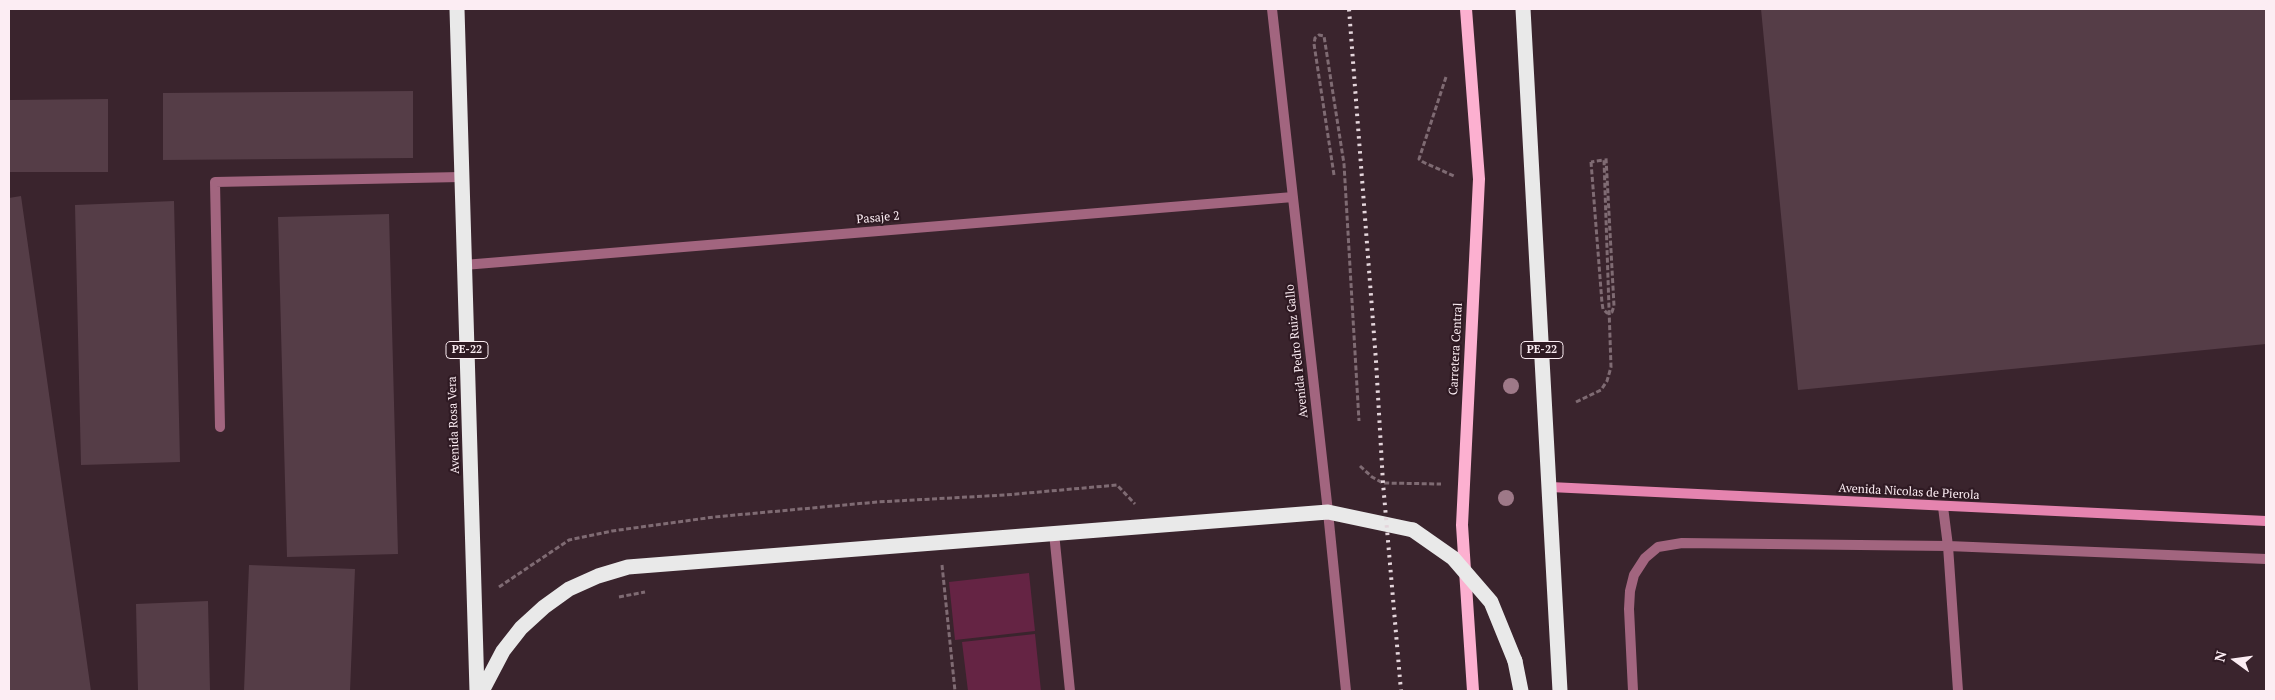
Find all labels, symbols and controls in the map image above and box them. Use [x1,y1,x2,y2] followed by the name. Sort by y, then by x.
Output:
[856,209,900,227] street label: Pasaje 2
[1283,283,1311,419] street label: Avenida Pedro Ruiz Gallo
[1446,302,1466,396] street label: Carretera Central
[446,342,488,358] road number: PE-22
[1521,342,1563,358] road number: PE-22
[445,376,463,474] street label: Avenida Rosa Vera
[1838,481,1980,503] street label: Avenida Nicolas de Pierola
[2210,635,2260,685] north arrow
[2209,649,2230,664] text: N

